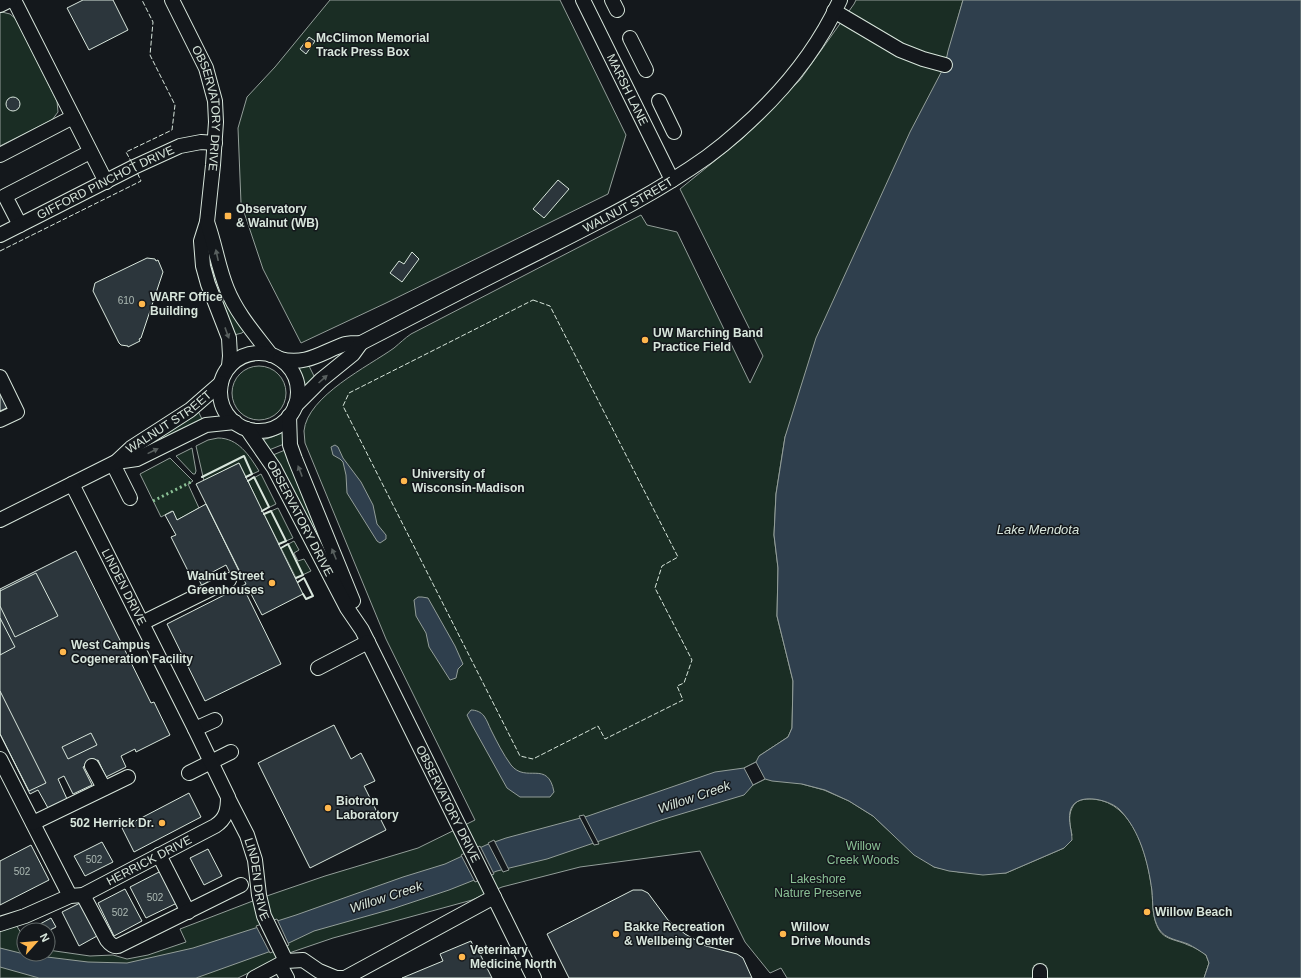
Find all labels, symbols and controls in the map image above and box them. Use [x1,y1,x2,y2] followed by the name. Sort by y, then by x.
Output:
[316,31,429,59] place label: McClimon Memorial Track Press Box
[303,40,313,50] marker: McClimon Memorial Track Press Box
[189,43,223,172] street label: OBSERVATORY DRIVE
[604,52,651,128] street label: MARSH LANE
[35,143,176,222] street label: GIFFORD PINCHOT DRIVE
[581,174,676,235] street label: WALNUT STREET
[236,202,319,230] place label: Observatory & Walnut (WB)
[223,211,233,221] marker: Observatory & Walnut (WB)
[213,249,219,261] one-way arrow
[150,290,223,318] place label: WARF Office Building
[118,295,135,306] house number: 610
[137,299,147,309] marker: WARF Office Building
[653,326,763,354] place label: UW Marching Band Practice Field
[224,328,230,340] one-way arrow
[640,335,650,345] marker: UW Marching Band Practice Field
[318,374,328,384] one-way arrow
[123,387,215,456] street label: WALNUT STREET
[148,447,159,454] one-way arrow
[264,458,336,579] street label: OBSERVATORY DRIVE
[296,465,302,477] one-way arrow
[412,467,525,495] place label: University of Wisconsin-Madison
[399,476,409,486] marker: University of Wisconsin-Madison
[997,522,1079,537] water label: Lake Mendota
[99,546,149,628] street label: LINDEN DRIVE
[330,548,336,560] one-way arrow
[187,569,264,597] place label: Walnut Street Greenhouses
[267,578,277,588] marker: Walnut Street Greenhouses
[71,638,193,666] place label: West Campus Cogeneration Facility
[58,647,68,657] marker: West Campus Cogeneration Facility
[413,743,483,865] street label: OBSERVATORY DRIVE
[656,777,734,816] water label: Willow Creek
[336,794,399,822] place label: Biotron Laboratory
[323,803,333,813] marker: Biotron Laboratory
[70,816,154,830] place label: 502 Herrick Dr.
[157,818,167,828] marker: 502 Herrick Dr.
[104,832,194,889] street label: HERRICK DRIVE
[241,836,272,923] street label: LINDEN DRIVE
[827,839,899,867] park label: Willow Creek Woods
[86,854,103,865] house number: 502
[14,866,31,877] house number: 502
[774,872,862,900] park label: Lakeshore Nature Preserve
[348,878,426,916] water label: Willow Creek
[147,892,164,903] house number: 502
[1155,905,1232,919] place label: Willow Beach
[112,907,129,918] house number: 502
[1142,907,1152,917] marker: Willow Beach
[624,920,734,948] place label: Bakke Recreation & Wellbeing Center
[791,920,871,948] place label: Willow Drive Mounds
[16,922,56,962] north arrow
[611,929,621,939] marker: Bakke Recreation & Wellbeing Center
[778,929,788,939] marker: Willow Drive Mounds
[38,931,52,944] text: N
[470,943,557,971] place label: Veterinary Medicine North
[457,952,467,962] marker: Veterinary Medicine North

